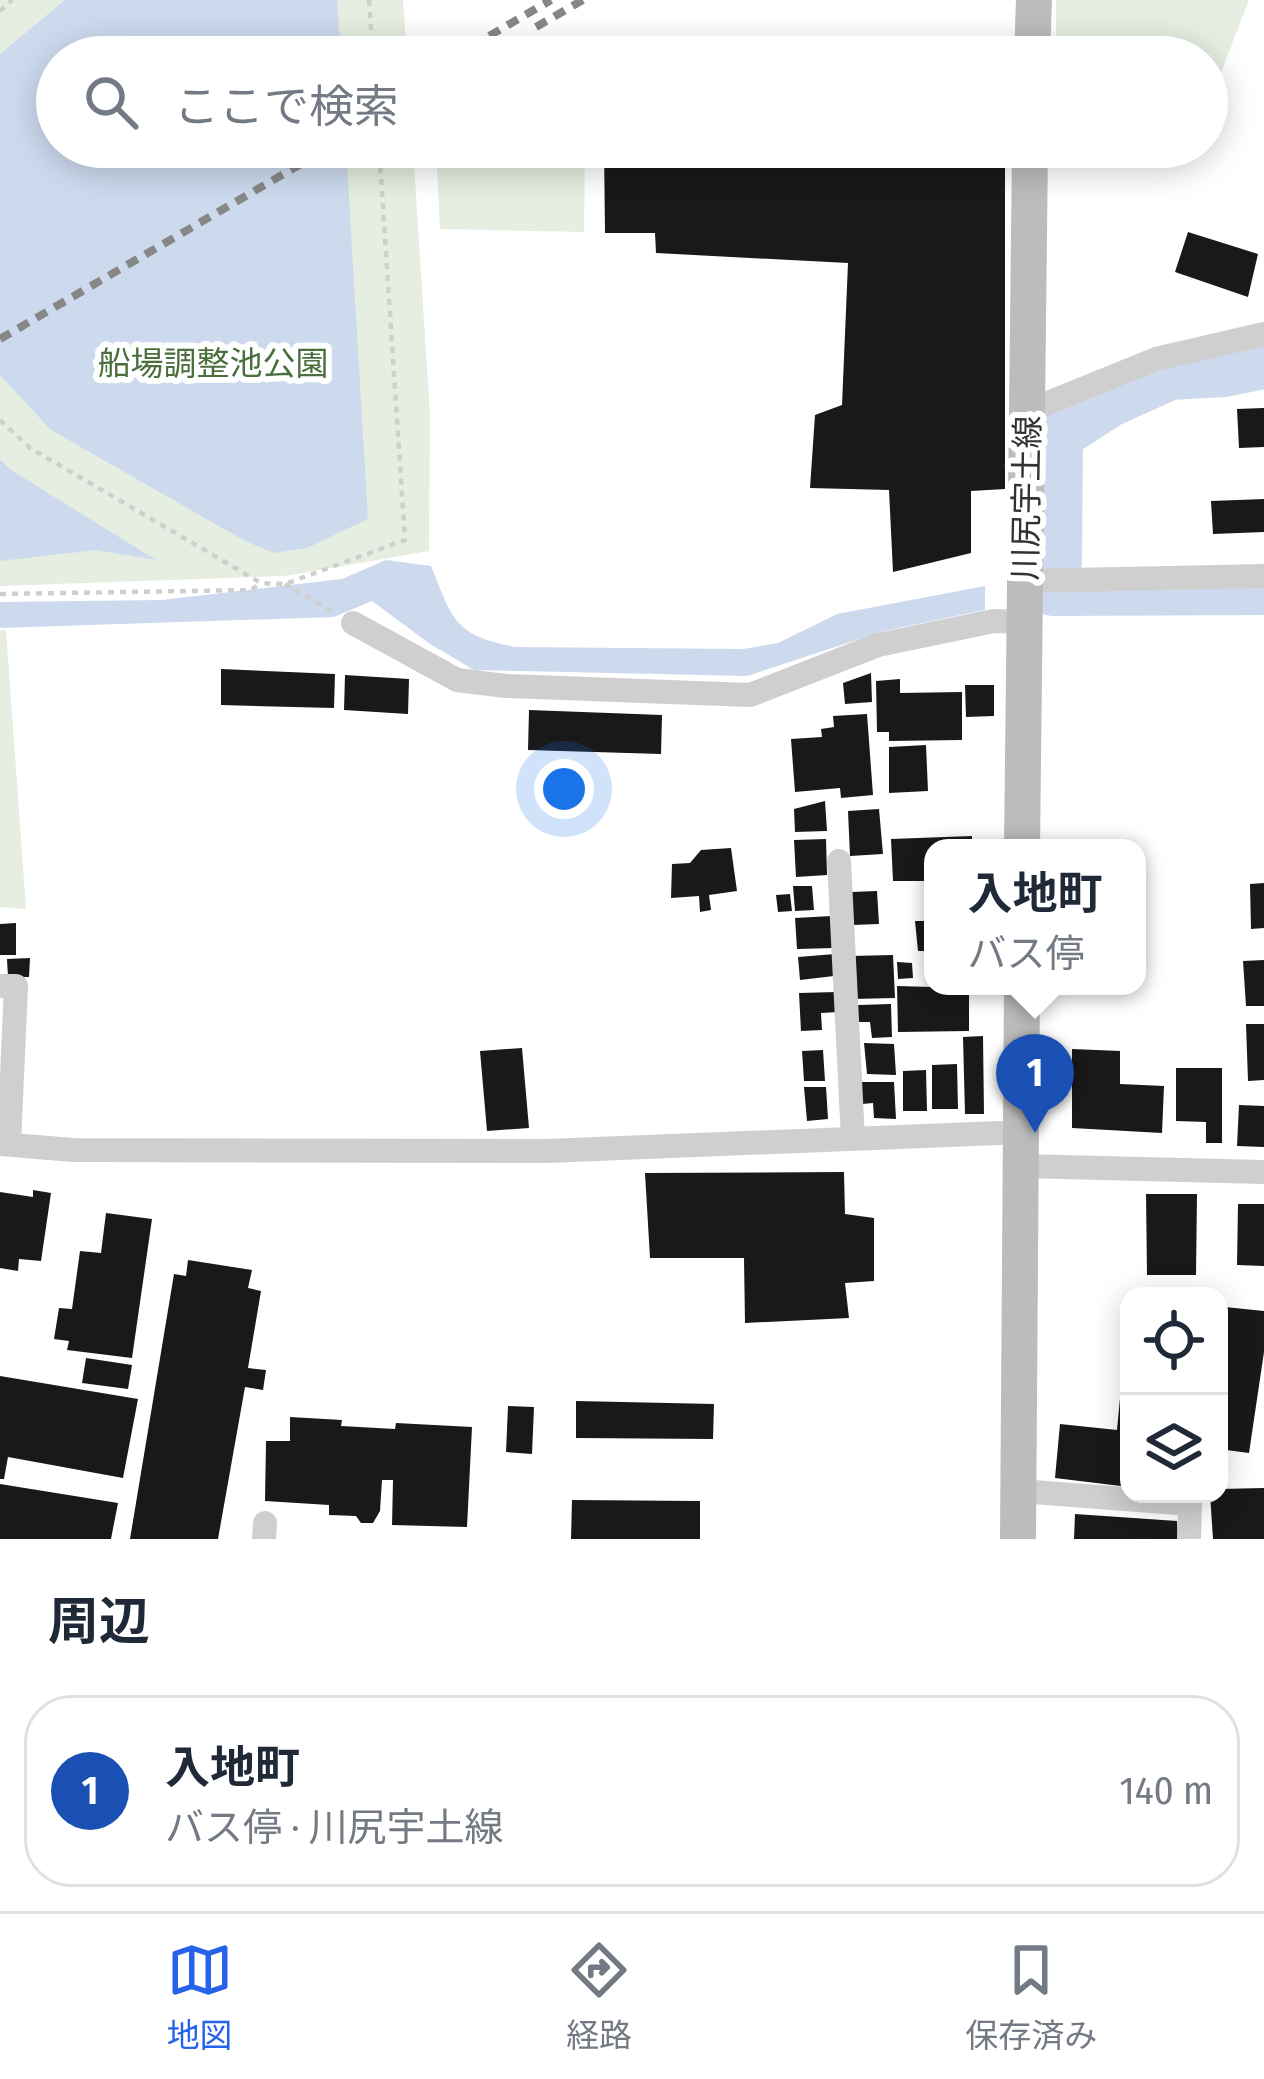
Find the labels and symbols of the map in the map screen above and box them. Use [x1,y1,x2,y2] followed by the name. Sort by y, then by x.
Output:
[98,344,329,384] park label: 船場調整池公園
[1006,415,1048,581] street label: 川尻宇土線
[534,759,594,819] your location
[996,1034,1074,1133] pin: 1

